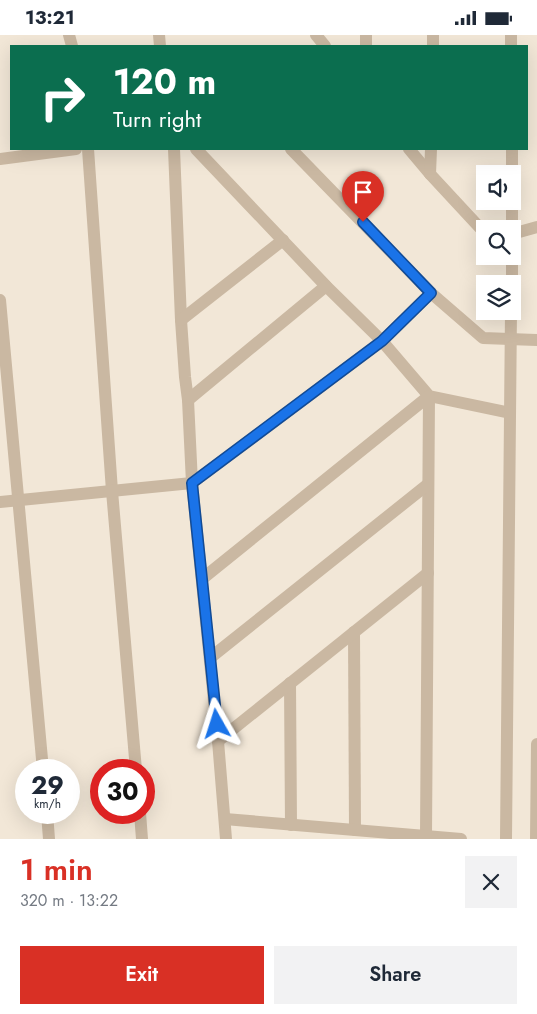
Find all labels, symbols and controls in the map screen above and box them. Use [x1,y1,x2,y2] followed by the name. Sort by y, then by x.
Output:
[25,4,75,31] text: 13:21
[113,57,216,107] text: 120 m
[30,65,95,130] icon: right
[113,103,201,135] text: Turn right
[476,165,521,320] map controls
[476,165,521,210] button: sound
[342,171,384,222] pin
[349,178,377,206] icon: arrive
[476,220,521,265] button: search
[476,275,521,320] button: layers
[190,697,242,749] position arrow
[90,759,155,824] speed limit sign: 30
[31,767,64,803] text: 29
[34,795,61,813] text: km/h
[20,848,93,891] text: 1 min
[465,856,517,908] button: close
[20,889,118,912] text: 320 m · 13:22
[20,946,264,1004] button: Exit
[274,946,517,1004] button: Share

